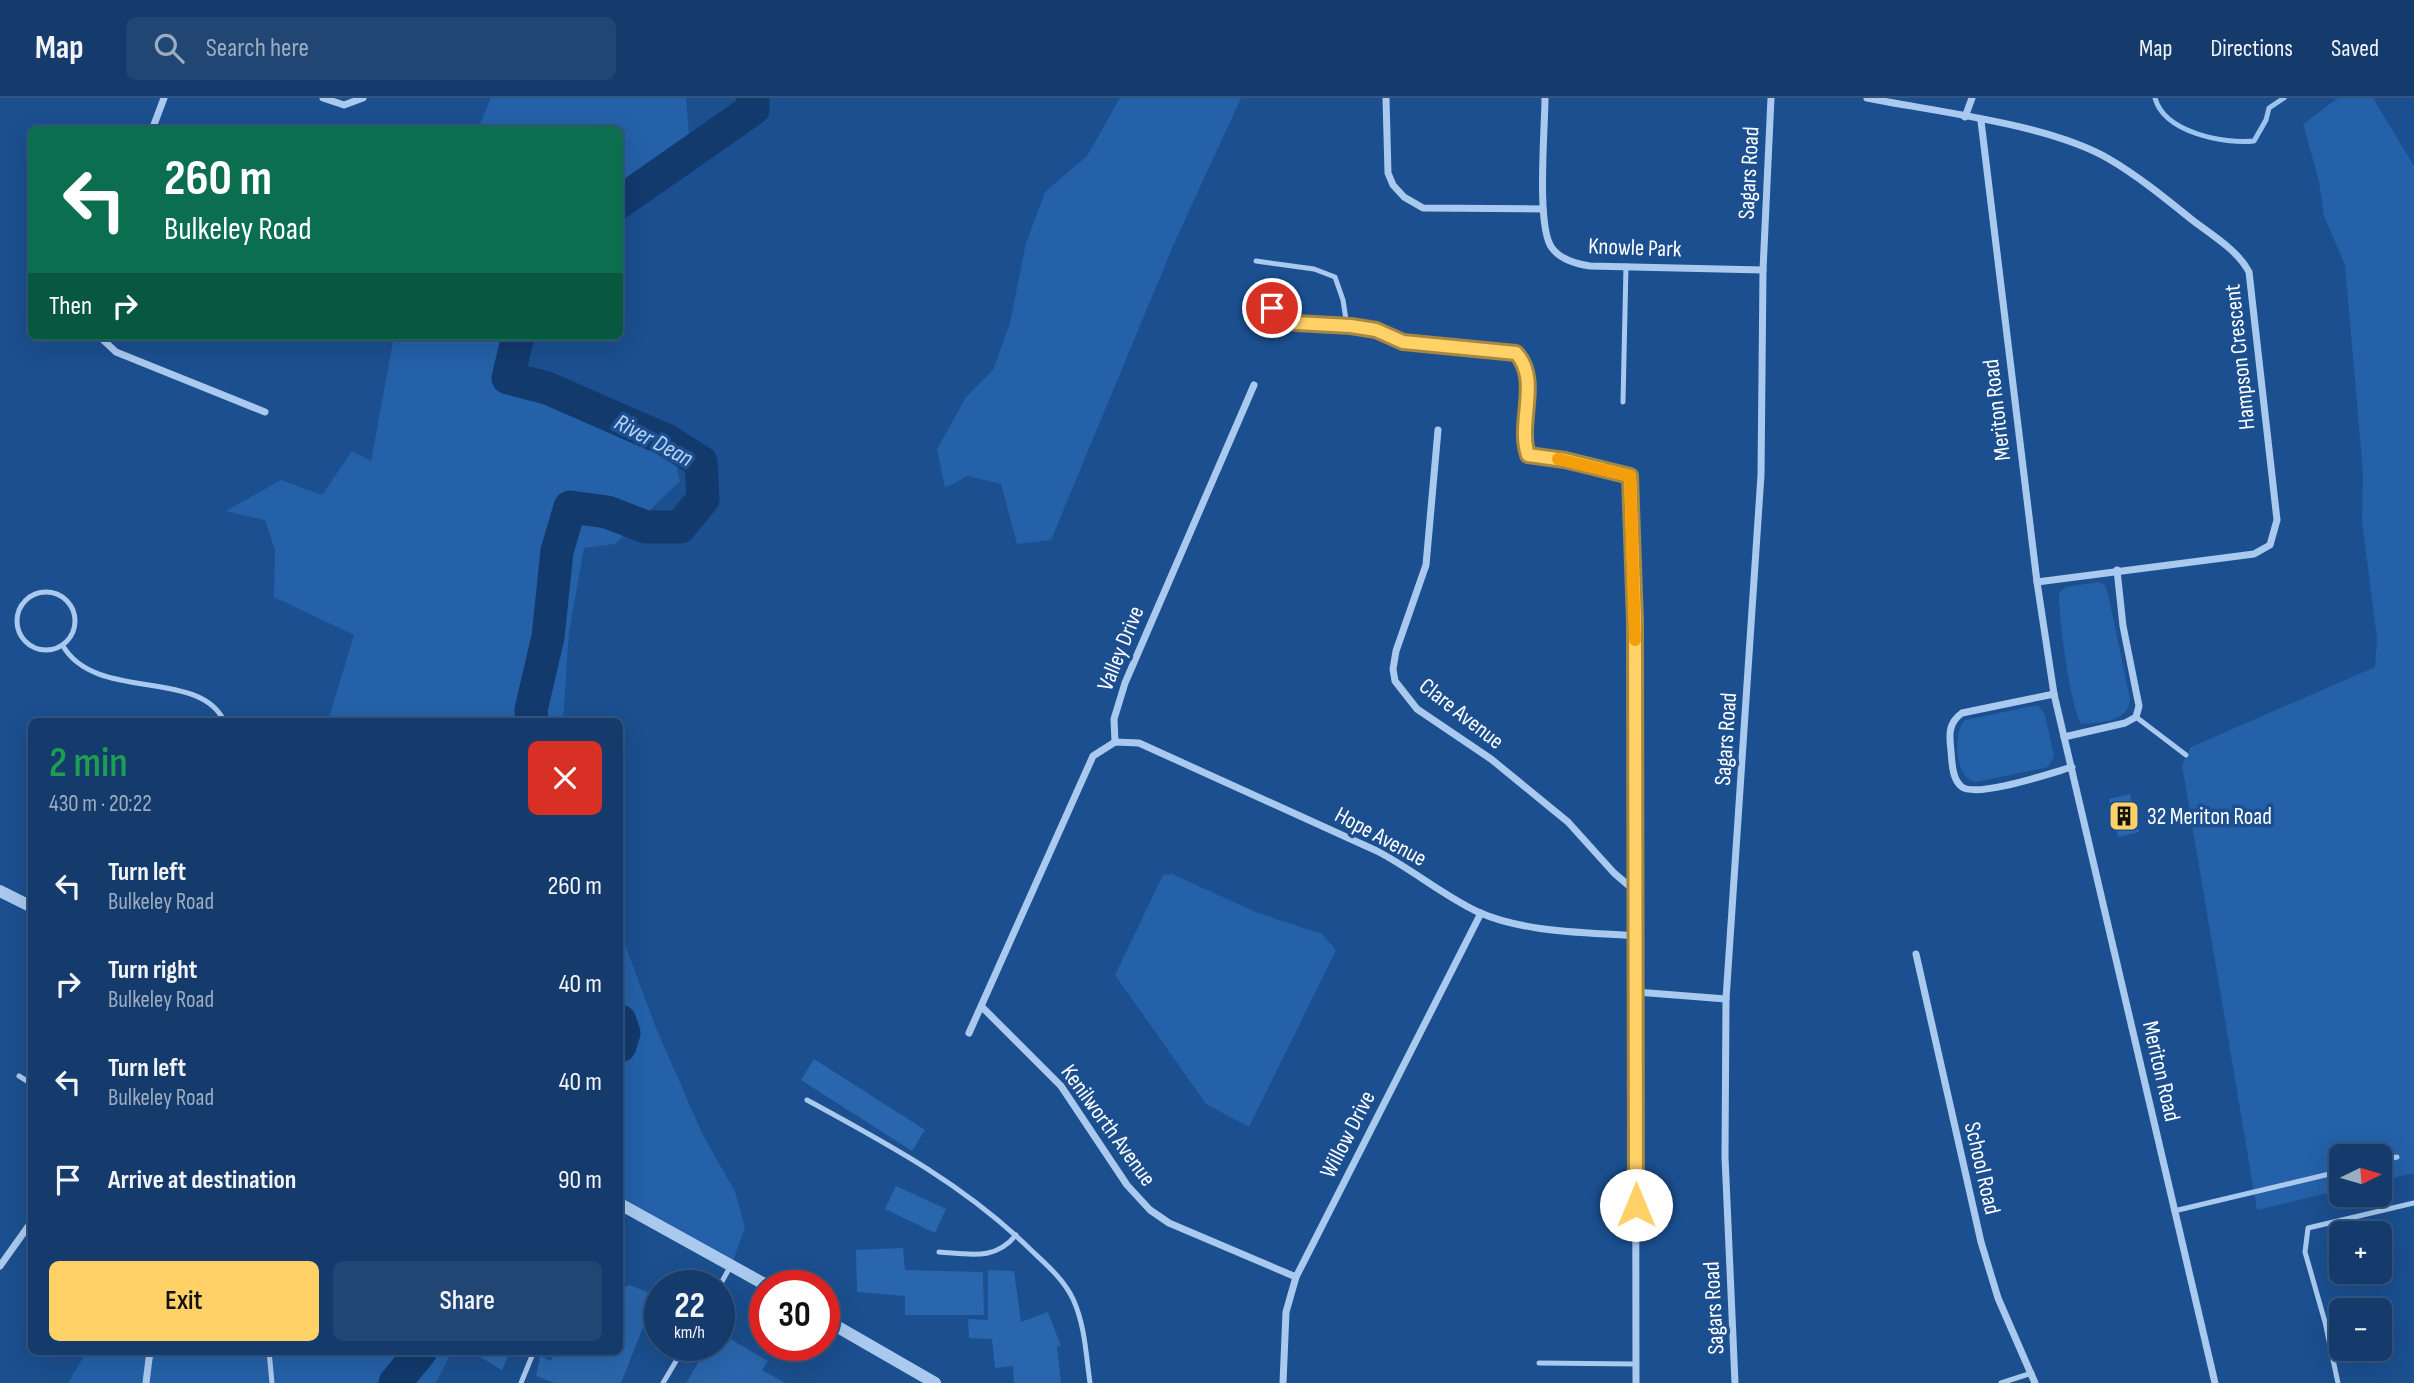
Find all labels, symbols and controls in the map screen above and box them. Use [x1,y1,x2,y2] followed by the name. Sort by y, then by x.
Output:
[126,17,616,80] search box
[35,28,84,68] text: Map
[150,29,188,67] icon: search
[206,33,309,64] text: Search here
[2139,34,2172,63] text: Map
[2210,34,2293,63] text: Directions
[2331,34,2379,63] text: Saved
[1733,126,1765,220] street label: Sagars Road
[164,150,272,209] text: 260 m
[49,154,140,245] icon: left
[164,210,312,249] text: Bulkeley Road
[1588,232,1682,264] street label: Knowle Park
[1242,278,1302,338] pin
[2218,283,2262,431] street label: Hampson Crescent
[106,287,144,325] icon: right
[1253,289,1291,327] icon: arrive
[49,291,92,322] text: Then
[1977,358,2017,462] street label: Meriton Road
[610,408,698,473] water label: River Dean
[1091,602,1151,695] street label: Valley Drive
[1413,672,1509,756] street label: Clare Avenue
[1709,692,1743,786] street label: Sagars Road
[49,738,128,789] text: 2 min
[528,741,602,815] button: close
[49,790,152,818] text: 430 m · 20:22
[2107,799,2141,833] building icon: 32 Meriton Road
[1330,801,1431,873] street label: Hope Avenue
[2147,803,2272,831] place label: 32 Meriton Road
[108,857,186,888] text: Turn left
[49,867,87,905] icon: left
[547,871,602,902] text: 260 m
[108,888,214,916] text: Bulkeley Road
[108,955,197,986] text: Turn right
[49,965,87,1003] icon: right
[559,969,602,1000] text: 40 m
[108,986,214,1014] text: Bulkeley Road
[2136,1018,2186,1124] street label: Meriton Road
[108,1053,186,1084] text: Turn left
[1055,1059,1162,1192] street label: Kenilworth Avenue
[49,1063,87,1101] icon: left
[559,1067,602,1098] text: 40 m
[108,1084,214,1112] text: Bulkeley Road
[1314,1086,1382,1183] street label: Willow Drive
[1958,1119,2006,1217] street label: School Road
[2329,1144,2392,1208] north arrow
[2329,1144,2392,1361] map controls
[49,1161,87,1199] icon: arrive
[108,1165,296,1196] text: Arrive at destination
[558,1165,602,1196] text: 90 m
[1599,1168,1673,1242] position arrow
[2329,1221,2392,1284] button: +
[49,1261,319,1341] button: Exit
[333,1261,602,1341] button: Share
[1698,1261,1730,1355] street label: Sagars Road
[749,1270,840,1361] speed limit sign: 30
[674,1285,705,1328] text: 22
[2329,1298,2392,1361] button: −
[674,1322,705,1343] text: km/h

